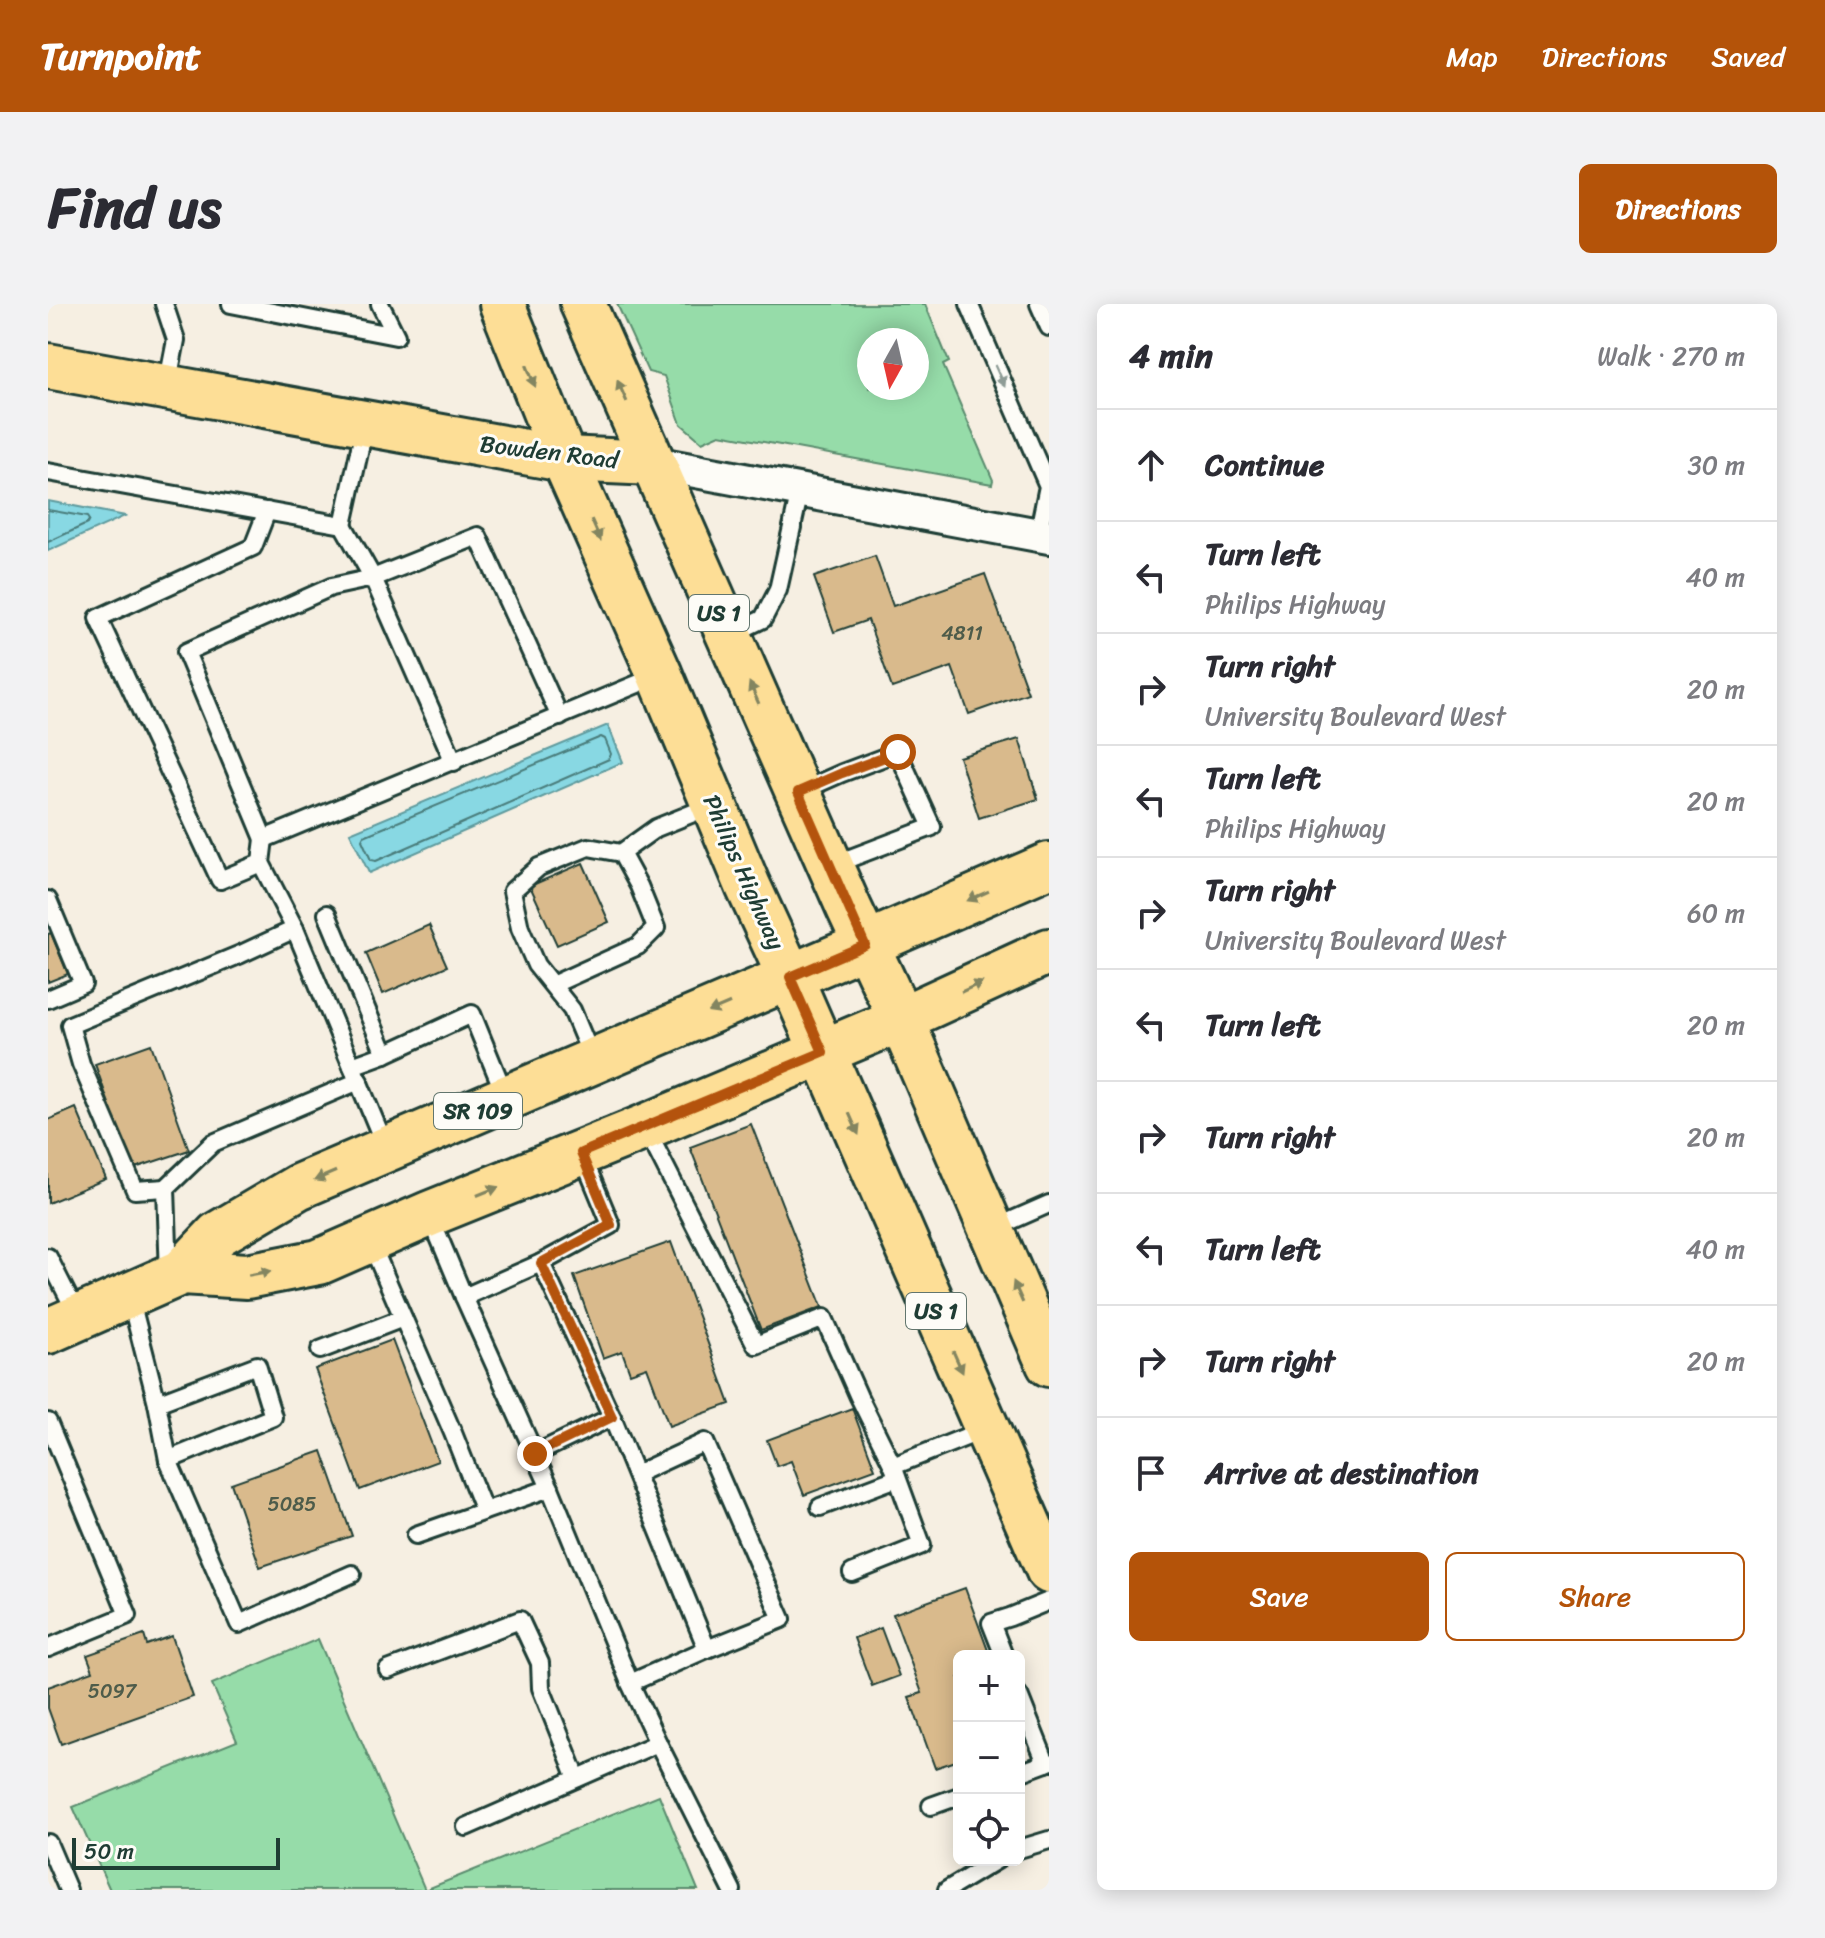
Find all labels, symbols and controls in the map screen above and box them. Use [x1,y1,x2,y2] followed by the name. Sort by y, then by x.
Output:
[40,23,201,90] text: Turnpoint
[1446,32,1498,81] text: Map
[1542,32,1667,81] text: Directions
[1711,32,1785,81] text: Saved
[48,159,221,258] text: Find us
[1579,164,1777,253] button: Directions
[1129,326,1213,386] text: 4 min
[857,328,929,400] north arrow
[1597,333,1745,379] text: Walk · 270 m
[525,364,538,388] one-way arrow
[994,364,1007,387] one-way arrow
[615,379,628,403] one-way arrow
[477,423,623,482] street label: Bowden Road
[1205,438,1324,492] text: Continue
[1688,442,1745,488] text: 30 m
[1129,443,1173,487] icon: ahead
[589,518,603,542] one-way arrow
[1205,527,1321,581] text: Turn left
[1686,554,1745,600] text: 40 m
[1129,555,1173,599] icon: left
[1205,581,1385,627] text: Philips Highway
[689,595,749,631] road number: US 1
[941,616,983,651] house number: 4811
[1205,639,1335,693] text: Turn right
[1687,666,1745,712] text: 20 m
[1129,667,1173,711] icon: right
[748,681,761,705] one-way arrow
[1205,693,1506,739] text: University Boulevard West
[880,734,916,770] route start
[1205,751,1321,805] text: Turn left
[1687,778,1745,824] text: 20 m
[1129,779,1173,823] icon: left
[691,787,797,957] street label: Philips Highway
[1205,805,1385,851] text: Philips Highway
[1205,863,1335,917] text: Turn right
[966,889,989,902] one-way arrow
[1687,890,1745,936] text: 60 m
[1129,891,1173,935] icon: right
[1205,917,1506,963] text: University Boulevard West
[960,980,984,994] one-way arrow
[1205,998,1321,1052] text: Turn left
[707,1001,730,1014] one-way arrow
[1687,1002,1745,1048] text: 20 m
[1129,1003,1173,1047] icon: left
[434,1093,522,1129] road number: SR 109
[1205,1110,1335,1164] text: Turn right
[848,1112,861,1136] one-way arrow
[1687,1114,1745,1160] text: 20 m
[1129,1115,1173,1159] icon: right
[313,1169,337,1182] one-way arrow
[476,1184,500,1197] one-way arrow
[1205,1222,1321,1276] text: Turn left
[1686,1226,1745,1272] text: 40 m
[1129,1227,1173,1271] icon: left
[248,1267,273,1279] one-way arrow
[1011,1280,1024,1304] one-way arrow
[906,1293,966,1329] road number: US 1
[1205,1334,1335,1388] text: Turn right
[1687,1338,1745,1384] text: 20 m
[1129,1339,1173,1383] icon: right
[952,1350,965,1374] one-way arrow
[517,1436,553,1472] route end
[1205,1446,1479,1500] text: Arrive at destination
[1129,1451,1173,1495] icon: arrive
[267,1487,317,1522] house number: 5085
[1129,1552,1429,1641] button: Save
[1445,1552,1745,1641] button: Share
[953,1650,1025,1866] map controls
[953,1650,1025,1722] button: +
[88,1674,138,1709] house number: 5097
[953,1722,1025,1794] button: −
[953,1794,1025,1866] button: locate
[84,1832,134,1871] text: 50 m
[72,1834,280,1870] scale bar

